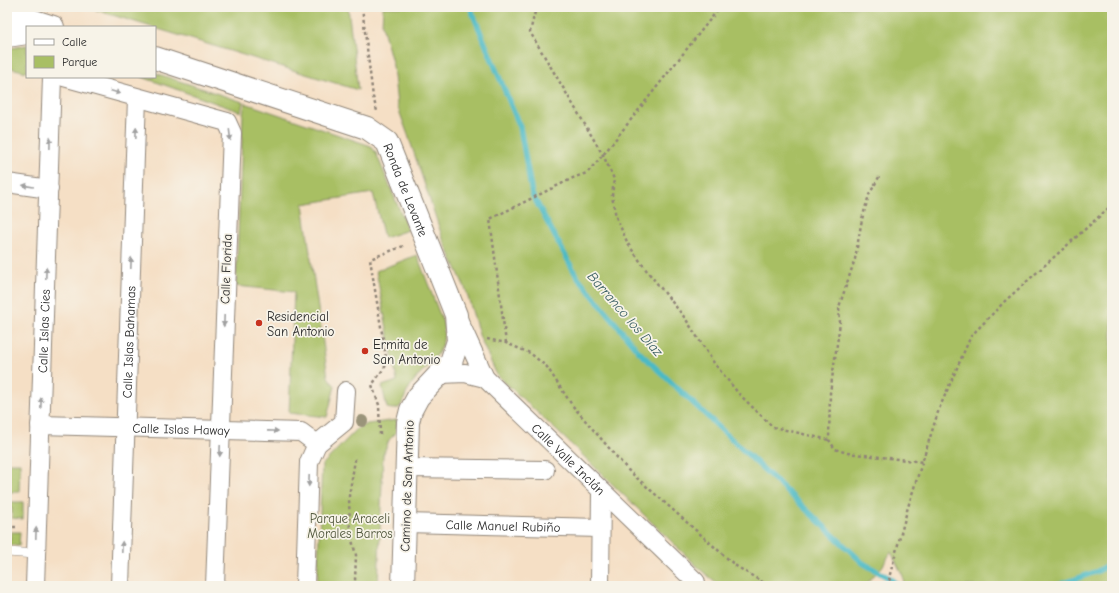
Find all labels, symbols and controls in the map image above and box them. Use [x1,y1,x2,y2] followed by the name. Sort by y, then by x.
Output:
[26,26,156,78] legend
[62,35,87,49] text: Calle
[62,55,97,69] text: Parque
[109,89,121,95] one-way arrow
[133,126,139,139] one-way arrow
[227,129,234,142] one-way arrow
[47,136,53,149] one-way arrow
[381,141,432,239] street label: Ronda de Levante
[22,183,34,189] one-way arrow
[217,234,235,304] street label: Calle Florida
[128,257,135,269] one-way arrow
[42,267,49,279] one-way arrow
[584,268,667,361] water label: Barranco los Díaz
[119,286,138,399] street label: Calle Islas Bahamas
[35,289,52,373] street label: Calle Islas Cies
[267,309,335,339] place label: Residencial San Antonio
[221,315,228,327] one-way arrow
[254,318,264,328] marker: Residencial San Antonio
[373,337,441,367] place label: Ermita de San Antonio
[360,346,370,356] marker: Ermita de San Antonio
[37,397,44,409] one-way arrow
[132,420,230,438] street label: Calle Islas Haway
[397,420,417,552] street label: Camino de San Antonio
[529,420,608,498] street label: Calle Valle Inclán
[267,428,280,434] one-way arrow
[216,445,223,457] one-way arrow
[305,475,312,487] one-way arrow
[307,511,393,541] park label: Parque Araceli Morales Barros
[445,517,561,534] street label: Calle Manuel Rubiño
[33,527,40,539] one-way arrow
[119,540,125,553] one-way arrow

